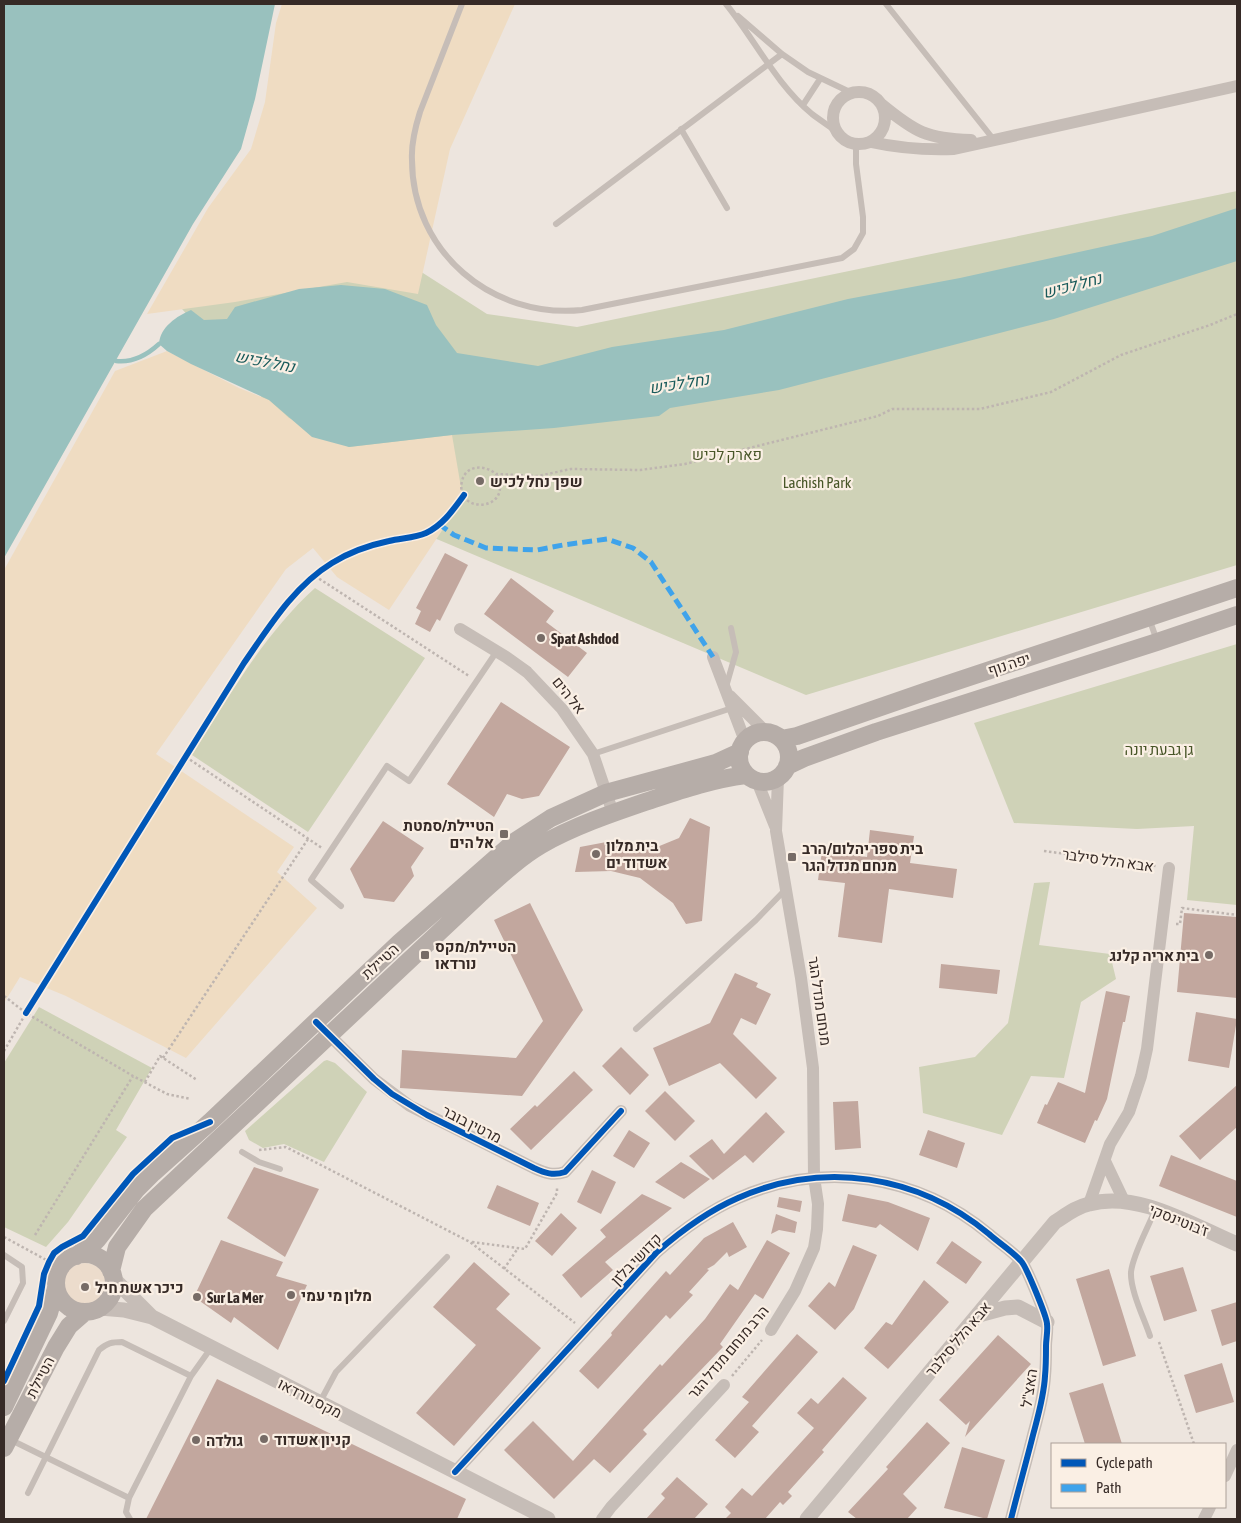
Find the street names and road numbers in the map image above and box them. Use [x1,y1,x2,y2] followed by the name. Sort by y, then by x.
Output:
[986,649,1032,679] street label: יפה נוף
[549,673,589,717] street label: אל הים
[1061,845,1155,875] street label: אבא הלל סילבר
[358,940,402,982] street label: הטיילת
[805,955,835,1047] street label: מנחם מנדל הגר
[439,1102,505,1146] street label: מרטין בובר
[1147,1200,1211,1240] street label: ז'בוטינסקי
[607,1230,665,1288] street label: קדושי בלזן
[922,1298,994,1380] street label: אבא הלל סילבר
[684,1302,772,1402] street label: הרב מנחם מנדל הגר
[22,1353,58,1401] street label: הטיילת
[1018,1367,1040,1409] street label: האצ"ל
[275,1375,345,1421] street label: מקס נורדאו

